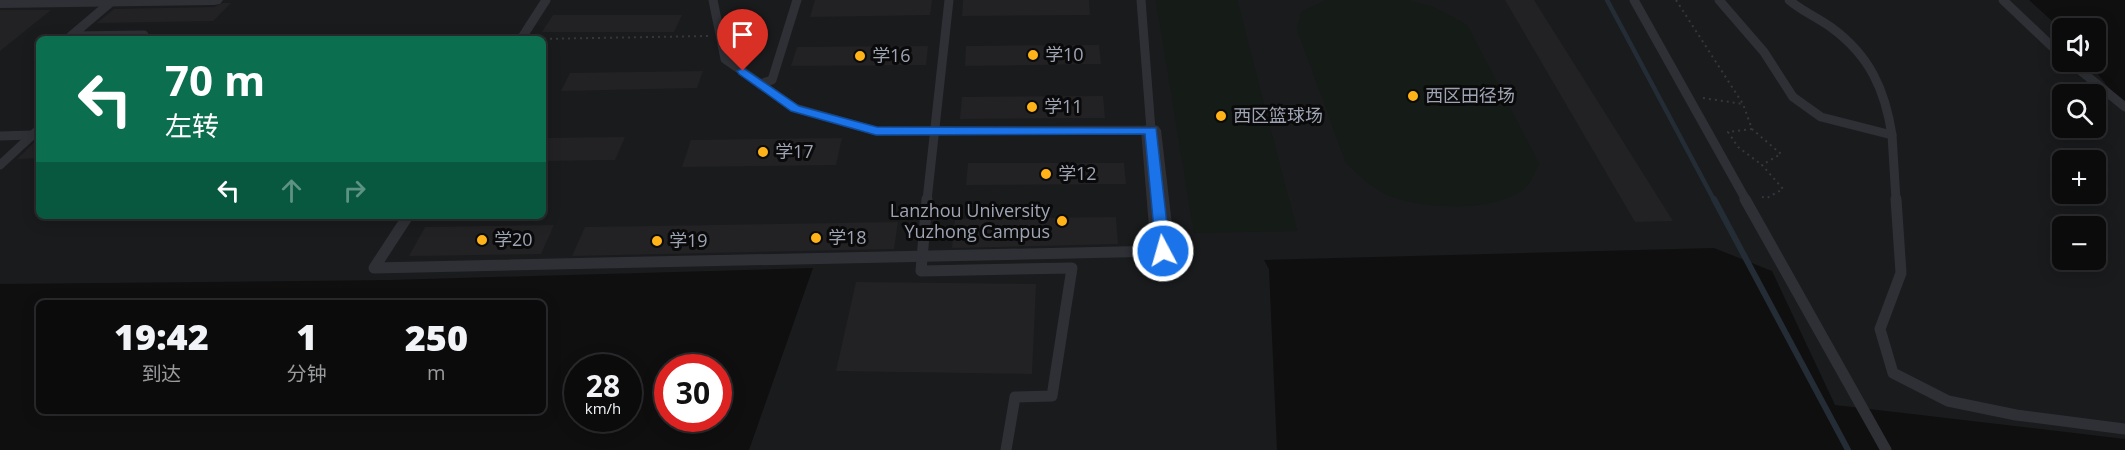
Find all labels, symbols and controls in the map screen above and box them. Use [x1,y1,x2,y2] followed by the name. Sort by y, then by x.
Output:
[717,9,768,71] pin
[726,18,759,51] icon: arrive
[2052,18,2106,270] map controls
[2052,18,2106,72] button: sound
[1045,42,1084,66] place label: 学10
[872,43,911,67] place label: 学16
[1026,48,1040,62] marker: 学10
[853,49,867,63] marker: 学16
[165,51,265,108] text: 70 m
[66,60,144,138] icon: left
[1425,83,1515,107] place label: 西区田径场
[2052,84,2106,138] button: search
[1406,89,1420,103] marker: 西区田径场
[1044,94,1083,118] place label: 学11
[1025,100,1039,114] marker: 学11
[1233,103,1323,127] place label: 西区篮球场
[165,107,219,144] text: 左转
[1214,109,1228,123] marker: 西区篮球场
[775,139,814,163] place label: 学17
[756,145,770,159] marker: 学17
[2052,150,2106,204] button: +
[1058,161,1097,185] place label: 学12
[1039,167,1053,181] marker: 学12
[212,174,245,207] icon: left
[275,174,308,207] icon: ahead
[338,174,371,207] icon: right
[890,198,1051,243] place label: Lanzhou University Yuzhong Campus
[1055,214,1069,228] marker: Lanzhou University Yuzhong Campus
[2052,216,2106,270] button: −
[1131,219,1195,283] position arrow
[828,225,867,249] place label: 学18
[494,227,533,251] place label: 学20
[669,228,708,252] place label: 学19
[809,231,823,245] marker: 学18
[475,233,489,247] marker: 学20
[650,234,664,248] marker: 学19
[114,312,209,361] text: 19:42
[296,312,317,361] text: 1
[405,313,468,362] text: 250
[654,354,732,432] speed limit sign: 30
[427,359,446,386] text: m
[141,360,181,387] text: 到达
[287,360,327,387] text: 分钟
[586,365,620,406] text: 28
[585,398,621,418] text: km/h

